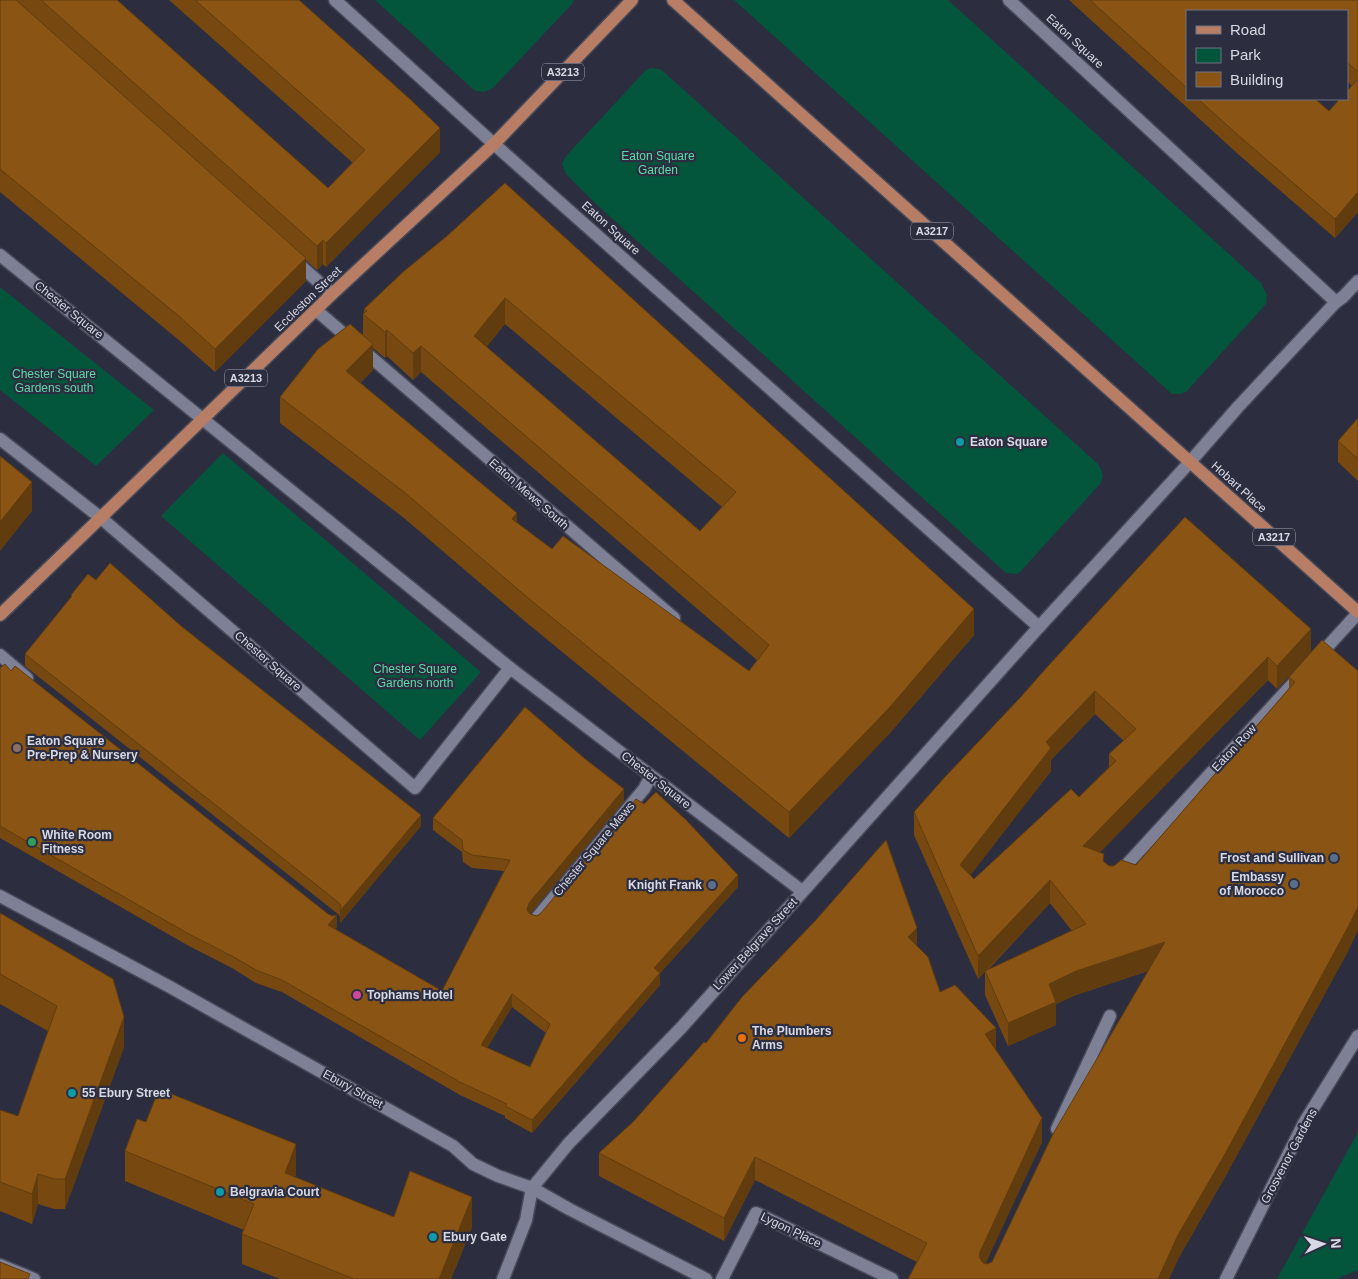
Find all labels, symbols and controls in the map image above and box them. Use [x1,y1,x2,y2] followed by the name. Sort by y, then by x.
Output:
[1186,10,1348,100] legend
[1043,11,1107,71] street label: Eaton Square
[1230,21,1266,38] text: Road
[1230,46,1261,63] text: Park
[542,64,584,80] road number: A3213
[1230,71,1283,88] text: Building
[621,149,695,177] park label: Eaton Square Garden
[579,198,643,258] street label: Eaton Square
[911,222,953,240] road number: A3217
[272,263,345,334] street label: Eccleston Street
[32,278,106,342] street label: Chester Square
[12,367,96,395] park label: Chester Square Gardens south
[225,369,267,386] road number: A3213
[970,435,1048,449] place label: Eaton Square
[954,436,966,448] marker: Eaton Square
[486,456,572,532] street label: Eaton Mews South
[1209,459,1270,516] street label: Hobart Place
[1253,528,1295,546] road number: A3217
[232,628,305,694] street label: Chester Square
[373,662,457,690] park label: Chester Square Gardens north
[1209,722,1259,774] street label: Eaton Row
[27,734,138,762] place label: Eaton Square Pre-Prep & Nursery
[11,742,23,754] marker: Eaton Square Pre-Prep & Nursery
[619,749,694,812] street label: Chester Square
[550,799,638,899] street label: Chester Square Mews
[42,828,112,856] place label: White Room Fitness
[26,836,38,848] marker: White Room Fitness
[1220,851,1324,865] place label: Frost and Sullivan
[1328,852,1340,864] marker: Frost and Sullivan
[1219,870,1284,898] place label: Embassy of Morocco
[628,878,702,892] place label: Knight Frank
[1288,878,1300,890] marker: Embassy of Morocco
[706,879,718,891] marker: Knight Frank
[710,895,800,993] street label: Lower Belgrave Street
[367,988,453,1002] place label: Tophams Hotel
[351,989,363,1001] marker: Tophams Hotel
[752,1024,832,1052] place label: The Plumbers Arms
[736,1032,748,1044] marker: The Plumbers Arms
[320,1067,386,1112] street label: Ebury Street
[82,1086,170,1100] place label: 55 Ebury Street
[66,1087,78,1099] marker: 55 Ebury Street
[1258,1106,1320,1206] street label: Grosvenor Gardens
[230,1185,319,1199] place label: Belgravia Court
[214,1186,226,1198] marker: Belgravia Court
[758,1209,824,1251] street label: Lygon Place
[1298,1219,1348,1269] north arrow
[443,1230,507,1244] place label: Ebury Gate
[427,1231,439,1243] marker: Ebury Gate
[1328,1238,1344,1249] text: N

